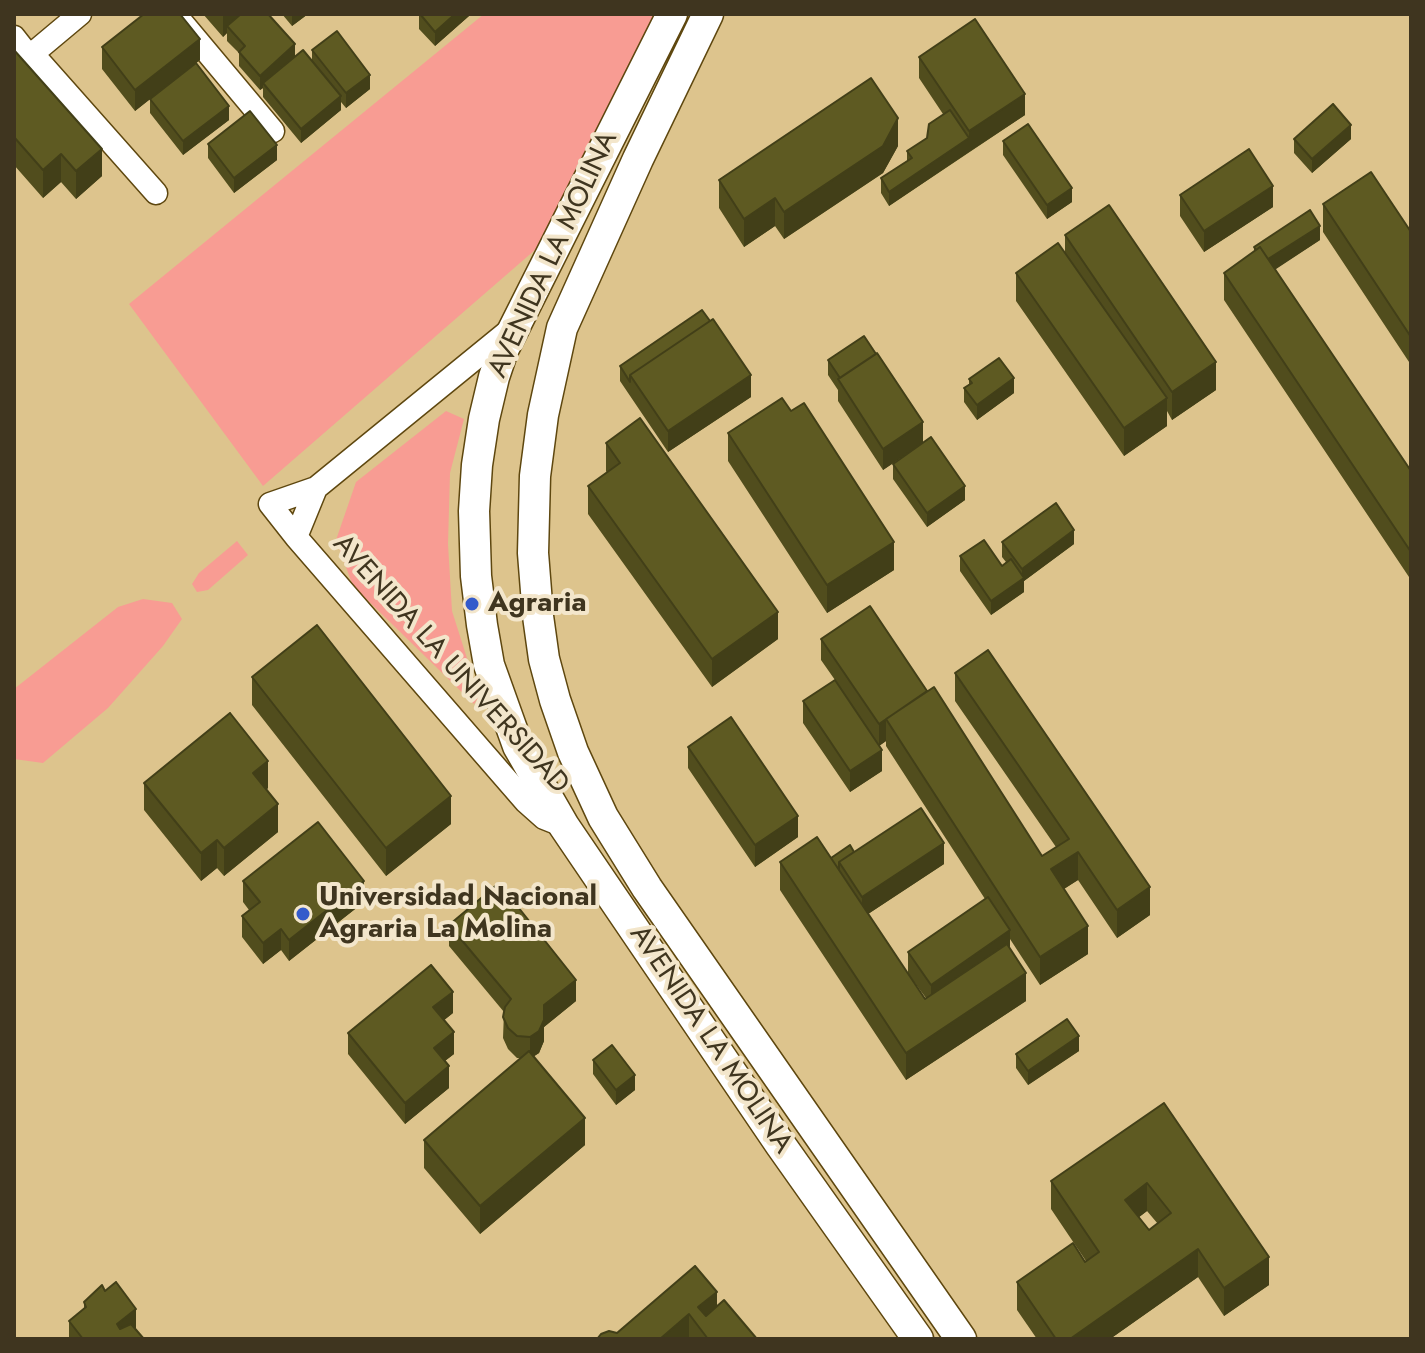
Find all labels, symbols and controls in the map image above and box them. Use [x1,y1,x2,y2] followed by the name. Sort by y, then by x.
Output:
[482,126,626,384] street label: AVENIDA LA MOLINA
[325,529,575,801] street label: AVENIDA LA UNIVERSIDAD
[488,587,587,621] place label: Agraria
[463,595,481,613] marker: Agraria
[319,881,597,947] place label: Universidad Nacional Agraria La Molina
[294,905,312,923] marker: Universidad Nacional Agraria La Molina
[621,920,799,1160] street label: AVENIDA LA MOLINA

